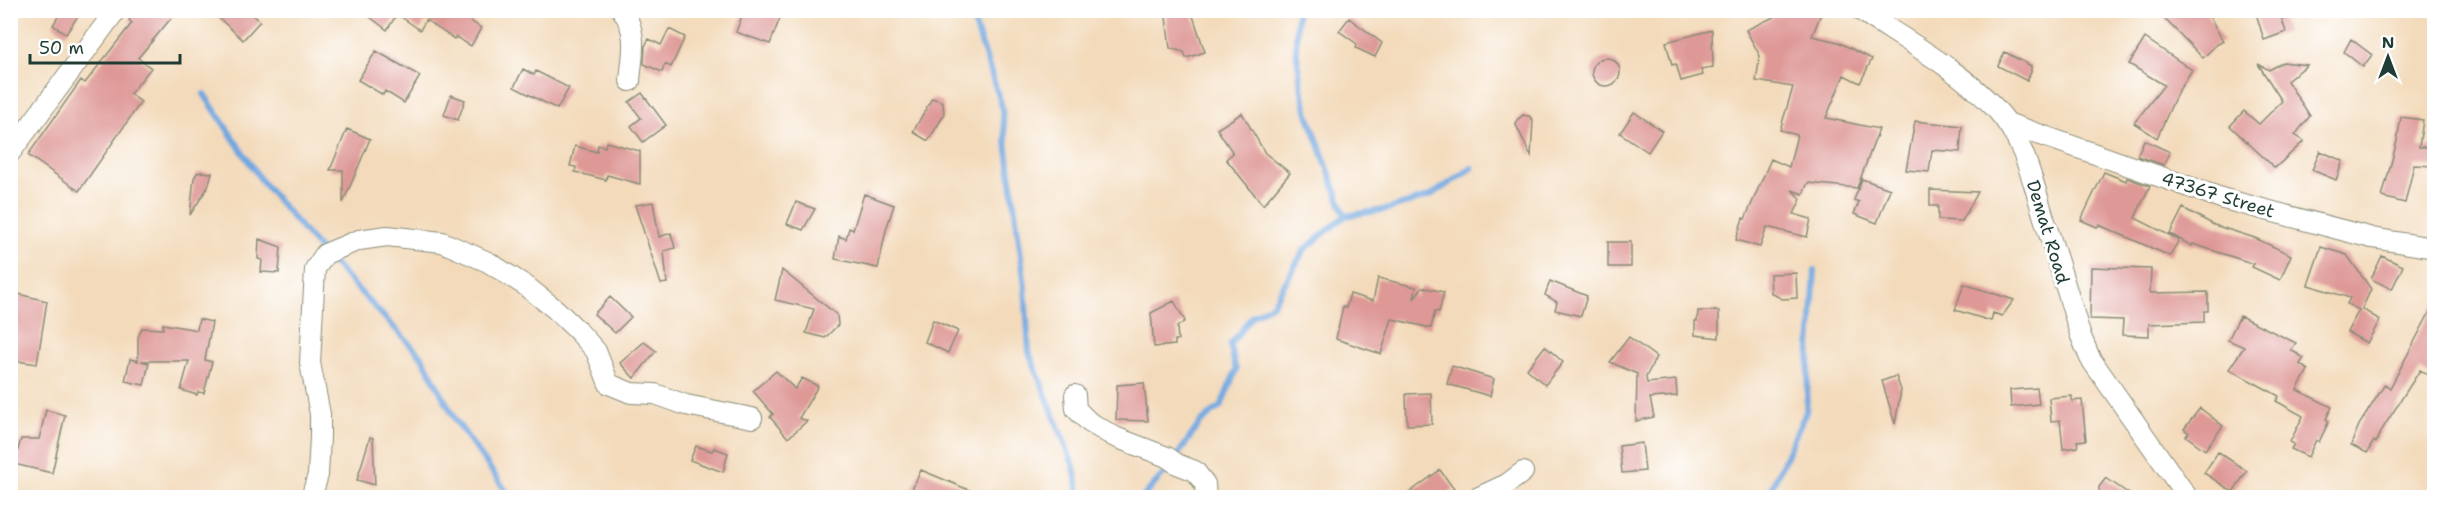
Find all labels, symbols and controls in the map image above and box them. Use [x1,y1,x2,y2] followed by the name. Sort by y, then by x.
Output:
[30,27,180,65] scale bar
[2358,27,2418,87] north arrow
[2382,32,2394,53] text: N
[39,36,84,60] text: 50 m
[2159,166,2278,224] street label: 47367 Street
[2021,177,2075,287] street label: Demat Road

